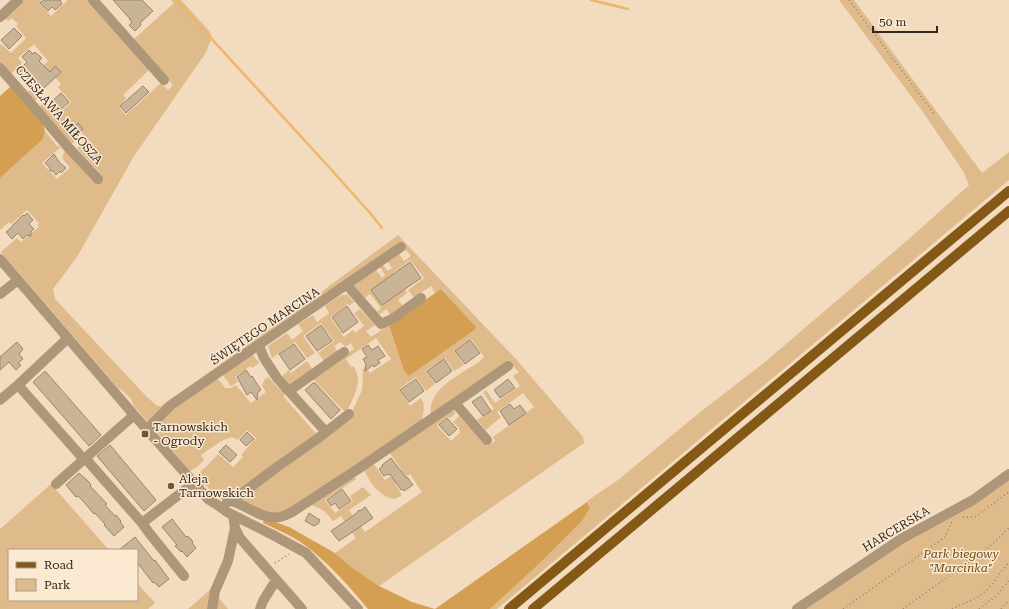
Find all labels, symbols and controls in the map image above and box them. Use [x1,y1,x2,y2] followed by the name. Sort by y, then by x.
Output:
[873,8,937,34] scale bar
[879,15,906,29] text: 50 m
[12,63,106,168] street label: CZESŁAWA MIŁOSZA
[208,284,323,368] street label: ŚWIĘTEGO MARCINA
[153,420,228,448] place label: Tarnowskich - Ogrody
[140,429,150,439] marker: Tarnowskich - Ogrody
[179,472,254,500] place label: Aleja Tarnowskich
[166,481,176,491] marker: Aleja Tarnowskich
[860,503,933,555] street label: HARCERSKA
[922,547,1000,575] park label: Park biegowy "Marcinka"
[8,549,138,601] legend
[44,558,74,572] text: Road
[44,578,71,592] text: Park

